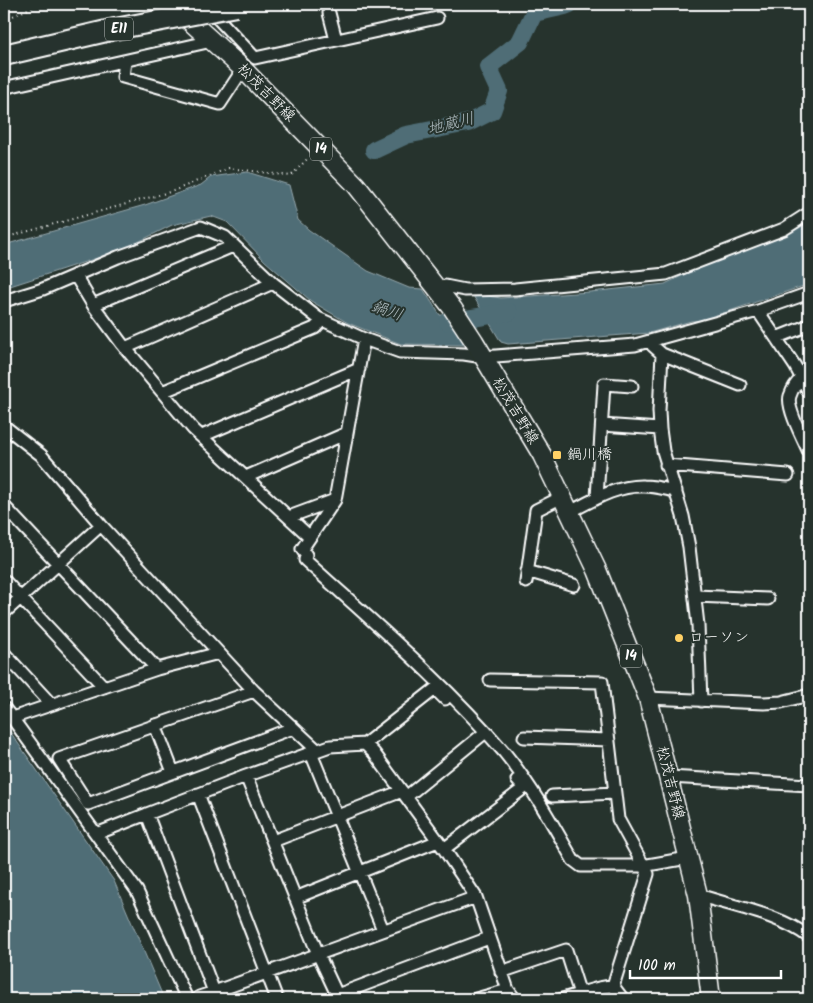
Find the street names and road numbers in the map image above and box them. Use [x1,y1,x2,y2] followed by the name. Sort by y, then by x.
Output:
[105,18,133,40] road number: E11
[231,58,301,128] street label: 松茂吉野線
[310,138,332,160] road number: 14
[485,373,545,449] street label: 松茂吉野線
[620,644,642,668] road number: 14
[649,744,691,822] street label: 松茂吉野線

